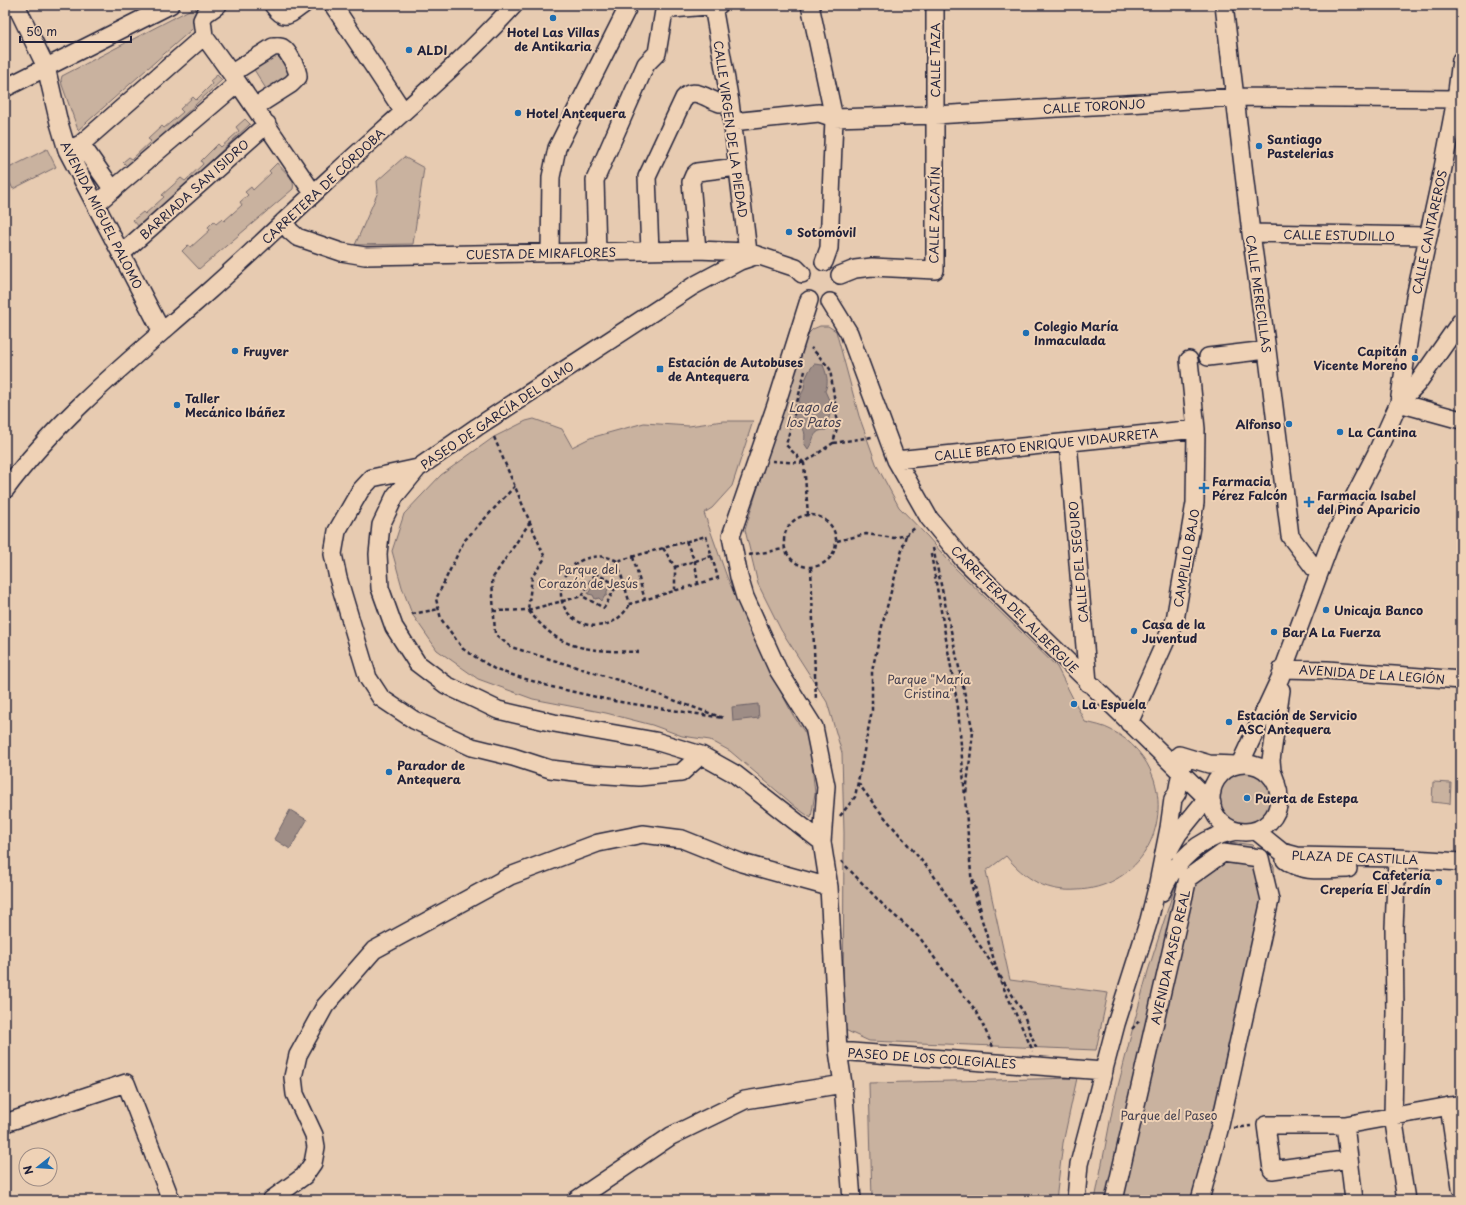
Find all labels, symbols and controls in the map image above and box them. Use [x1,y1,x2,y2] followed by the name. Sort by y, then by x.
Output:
[548,13,558,23] marker: Hotel Las Villas de Antikaria
[20,18,131,44] scale bar
[26,22,57,40] text: 50 m
[926,22,944,98] street label: CALLE TAZA
[507,23,600,55] place label: Hotel Las Villas de Antikaria
[710,39,752,219] street label: CALLE VIRGEN DE LA PIEDAD
[416,41,447,59] place label: ALDI
[404,45,414,55] marker: ALDI
[1042,94,1146,118] street label: CALLE TORONJO
[526,104,627,122] place label: Hotel Antequera
[513,108,523,118] marker: Hotel Antequera
[257,124,389,248] street label: CARRETERA DE CÓRDOBA
[1267,130,1334,162] place label: Santiago Pastelerias
[135,135,253,243] street label: BARRIADA SAN ISIDRO
[57,138,147,292] street label: AVENIDA MIGUEL PALOMO
[1254,141,1264,151] marker: Santiago Pastelerias
[924,166,944,264] street label: CALLE ZACATÍN
[1407,168,1451,296] street label: CALLE CANTAREROS
[797,223,857,241] place label: Sotomóvil
[1283,225,1395,245] street label: CALLE ESTUDILLO
[784,227,794,237] marker: Sotomóvil
[1242,234,1276,354] street label: CALLE MERECILLAS
[466,243,616,263] street label: CUESTA DE MIRAFLORES
[1034,317,1119,349] place label: Colegio María Inmaculada
[1021,328,1031,338] marker: Colegio María Inmaculada
[243,342,290,360] place label: Fruyver
[1314,342,1407,374] place label: Capitán Vicente Moreno
[230,346,240,356] marker: Fruyver
[668,353,803,385] place label: Estación de Autobuses de Antequera
[1410,353,1420,363] marker: Capitán Vicente Moreno
[417,357,577,473] street label: PASEO DE GARCÍA DEL OLMO
[655,364,665,374] marker: Estación de Autobuses de Antequera
[185,389,285,421] place label: Taller Mecánico Ibáñez
[786,397,842,431] water label: Lago de los Patos
[172,400,182,410] marker: Taller Mecánico Ibáñez
[1235,415,1281,433] place label: Alfonso
[1284,419,1294,429] marker: Alfonso
[933,423,1159,465] street label: CALLE BEATO ENRIQUE VIDAURRETA
[1348,423,1417,441] place label: La Cantina
[1335,427,1345,437] marker: La Cantina
[1212,472,1287,504] place label: Farmacia Pérez Falcón
[1199,483,1209,493] marker: Farmacia Pérez Falcón
[1317,486,1420,518] place label: Farmacia Isabel del Pino Aparicio
[1304,497,1314,507] marker: Farmacia Isabel del Pino Aparicio
[1064,500,1092,624] street label: CALLE DEL SEGURO
[1168,507,1204,609] street label: CAMPILLO BAJO
[947,541,1083,677] street label: CARRETERA DEL ALBERGUE
[538,560,638,592] park label: Parque del Corazón de Jesús
[1334,601,1423,619] place label: Unicaja Banco
[1321,605,1331,615] marker: Unicaja Banco
[1142,615,1206,647] place label: Casa de la Juventud
[1282,623,1382,641] place label: Bar A La Fuerza
[1129,626,1139,636] marker: Casa de la Juventud
[1269,627,1279,637] marker: Bar A La Fuerza
[1298,660,1446,688] street label: AVENIDA DE LA LEGIÓN
[887,670,971,702] park label: Parque "María Cristina"
[1082,695,1146,713] place label: La Espuela
[1069,699,1079,709] marker: La Espuela
[1237,706,1357,738] place label: Estación de Servicio ASC Antequera
[1224,717,1234,727] marker: Estación de Servicio ASC Antequera
[397,756,465,788] place label: Parador de Antequera
[384,767,394,777] marker: Parador de Antequera
[1255,789,1359,807] place label: Puerta de Estepa
[1242,793,1252,803] marker: Puerta de Estepa
[1291,846,1419,868] street label: PLAZA DE CASTILLA
[1320,866,1432,898] place label: Cafetería Crepería El Jardín
[1434,877,1444,887] marker: Cafetería Crepería El Jardín
[1146,888,1194,1026] street label: AVENIDA PASEO REAL
[847,1043,1017,1073] street label: PASEO DE LOS COLEGIALES
[1120,1106,1218,1124] park label: Parque del Paseo
[18,1147,58,1187] north arrow
[18,1163,37,1177] text: N

